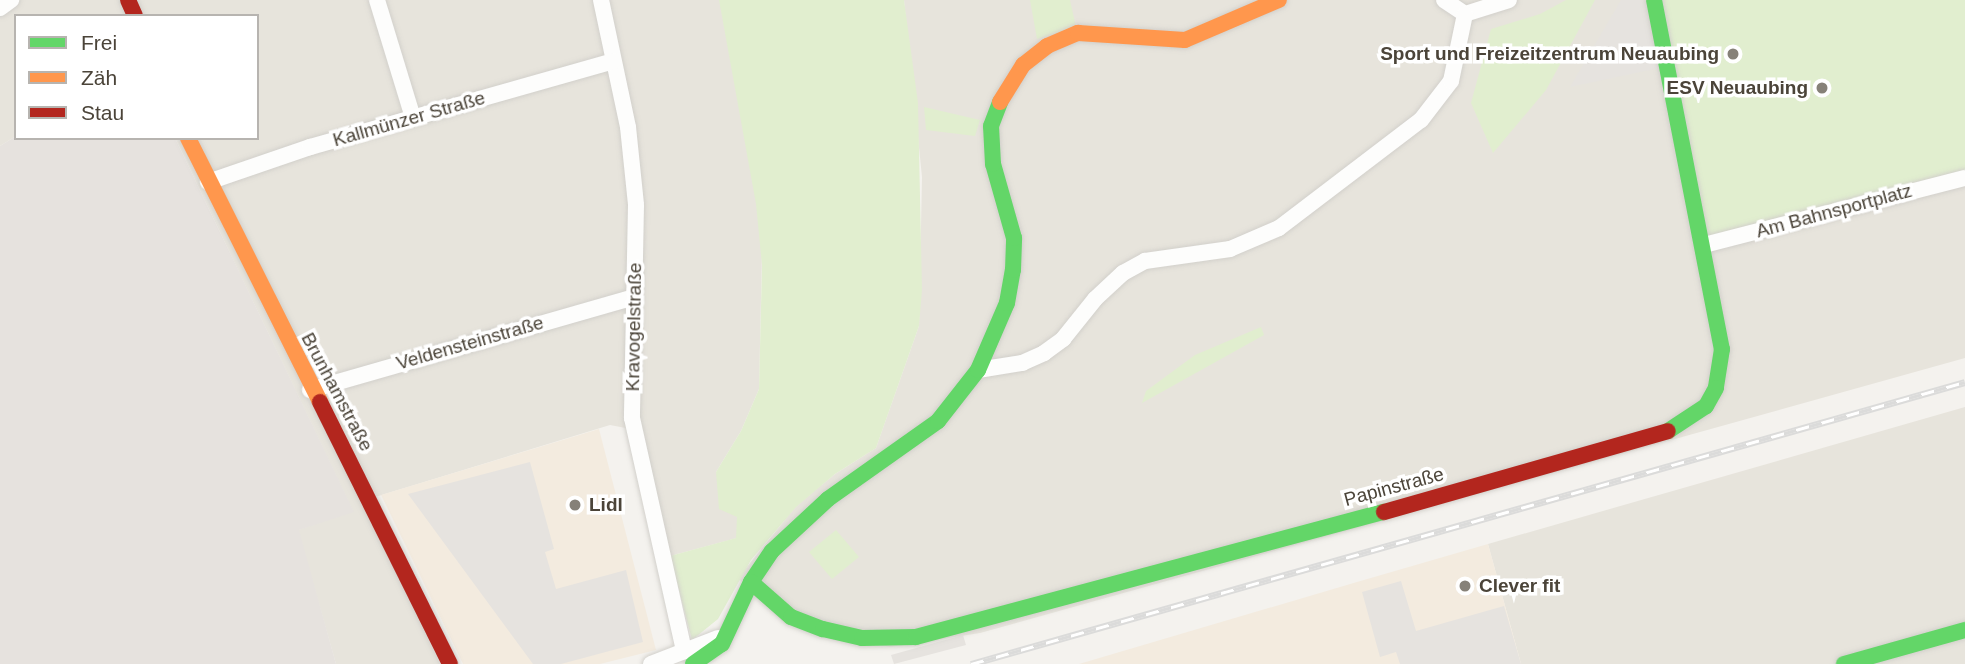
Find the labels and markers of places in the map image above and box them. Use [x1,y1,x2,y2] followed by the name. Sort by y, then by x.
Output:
[1380,43,1719,65] place label: Sport und Freizeitzentrum Neuaubing
[1725,46,1741,62] marker: Sport und Freizeitzentrum Neuaubing
[1667,77,1808,99] place label: ESV Neuaubing
[1814,80,1830,96] marker: ESV Neuaubing
[589,494,623,516] place label: Lidl
[567,497,583,513] marker: Lidl
[1479,575,1560,597] place label: Clever fit
[1457,578,1473,594] marker: Clever fit

